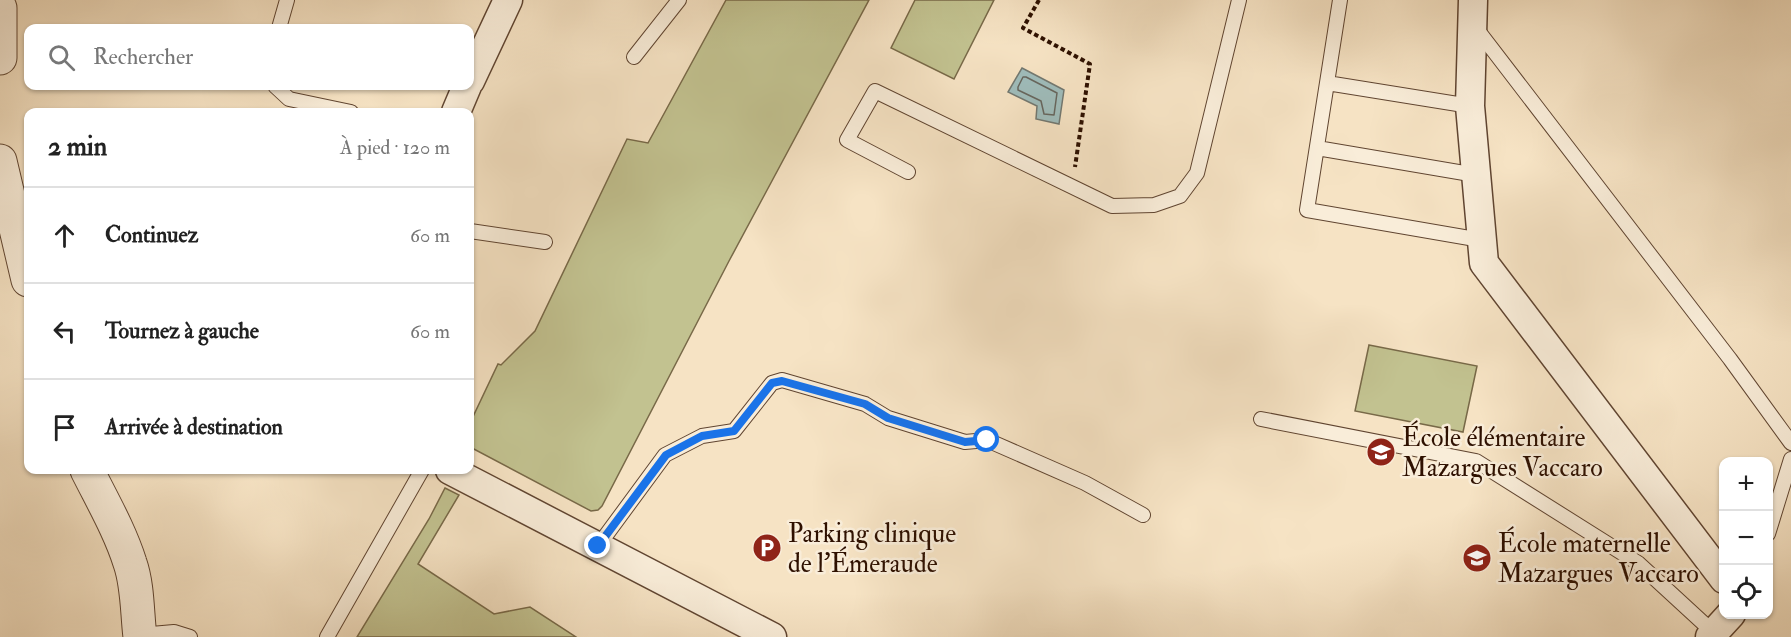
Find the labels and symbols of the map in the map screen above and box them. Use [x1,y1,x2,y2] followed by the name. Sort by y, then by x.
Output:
[1402,420,1603,484] place label: École élémentaire Mazargues Vaccaro
[973,426,999,452] route start
[1365,436,1397,468] school or university icon: École élémentaire Mazargues Vaccaro
[788,518,956,580] place label: Parking clinique de l'Émeraude
[1498,526,1699,590] place label: École maternelle Mazargues Vaccaro
[584,532,610,558] route end
[751,532,783,564] parking icon: Parking clinique de l'Émeraude
[1461,542,1493,574] school or university icon: École maternelle Mazargues Vaccaro

